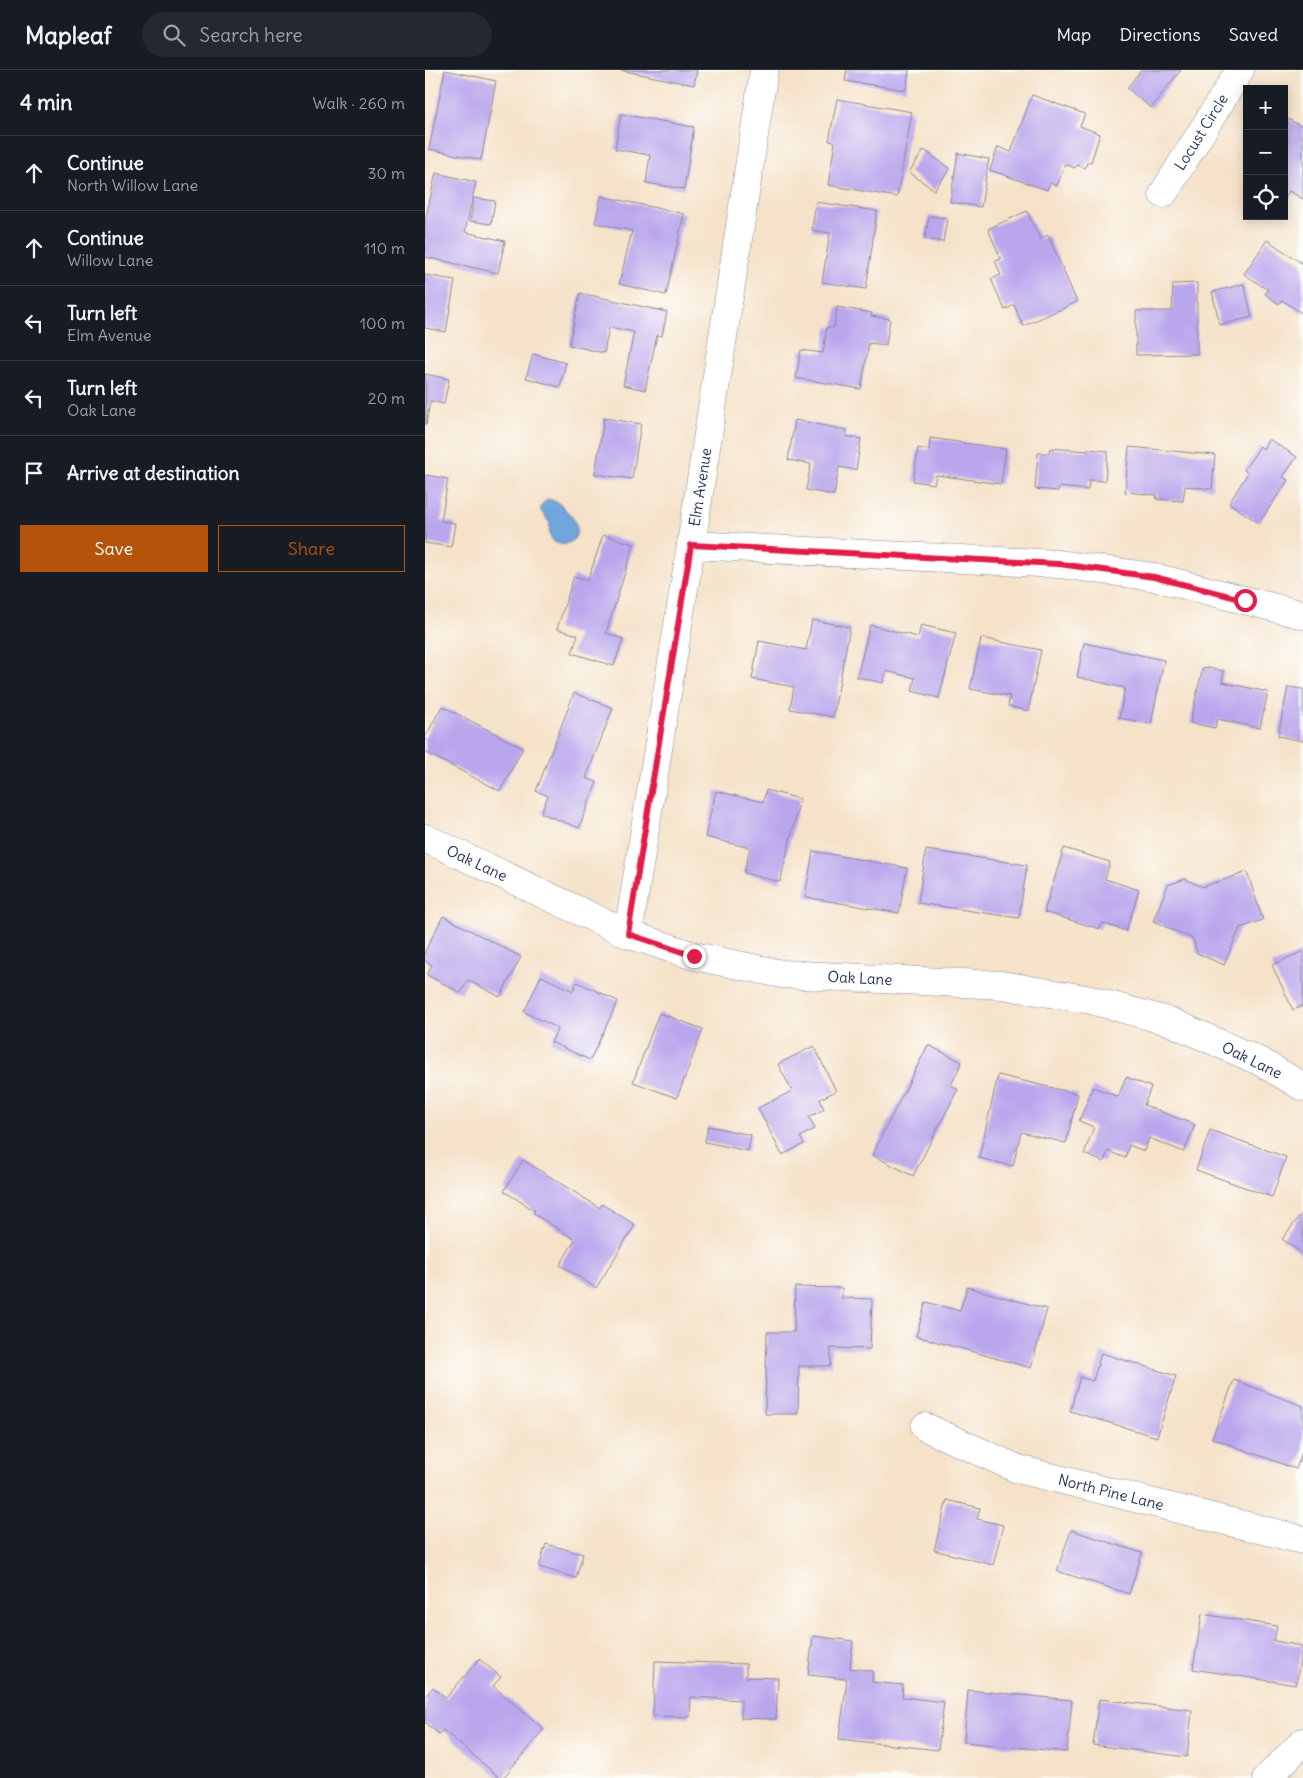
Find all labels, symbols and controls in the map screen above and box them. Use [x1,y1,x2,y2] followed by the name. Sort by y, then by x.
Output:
[142,12,492,57] search box
[25,20,112,50] text: Mapleaf
[160,21,188,49] icon: search
[200,23,303,47] text: Search here
[1056,23,1091,46] text: Map
[1119,23,1201,46] text: Directions
[1229,23,1278,46] text: Saved
[1243,85,1288,220] map controls
[1243,85,1288,130] button: +
[20,89,72,116] text: 4 min
[1170,90,1232,174] street label: Locust Circle
[313,93,405,113] text: Walk · 260 m
[1243,130,1288,175] button: −
[67,151,144,175] text: Continue
[20,159,48,187] icon: ahead
[368,163,405,183] text: 30 m
[67,175,198,195] text: North Willow Lane
[1243,175,1288,220] button: locate
[67,226,144,250] text: Continue
[20,234,48,262] icon: ahead
[364,238,405,258] text: 110 m
[67,250,153,270] text: Willow Lane
[67,301,137,325] text: Turn left
[20,309,48,337] icon: left
[360,313,405,333] text: 100 m
[67,325,151,345] text: Elm Avenue
[67,376,137,400] text: Turn left
[20,384,48,412] icon: left
[368,388,405,408] text: 20 m
[67,400,136,420] text: Oak Lane
[684,446,716,528] street label: Elm Avenue
[20,459,48,487] icon: arrive
[67,461,240,485] text: Arrive at destination
[20,525,208,572] button: Save
[218,525,405,572] button: Share
[1234,589,1257,612] route start
[444,841,510,885] street label: Oak Lane
[683,945,706,968] route end
[827,967,893,989] street label: Oak Lane
[1219,1037,1285,1083] street label: Oak Lane
[1056,1470,1166,1514] street label: North Pine Lane

